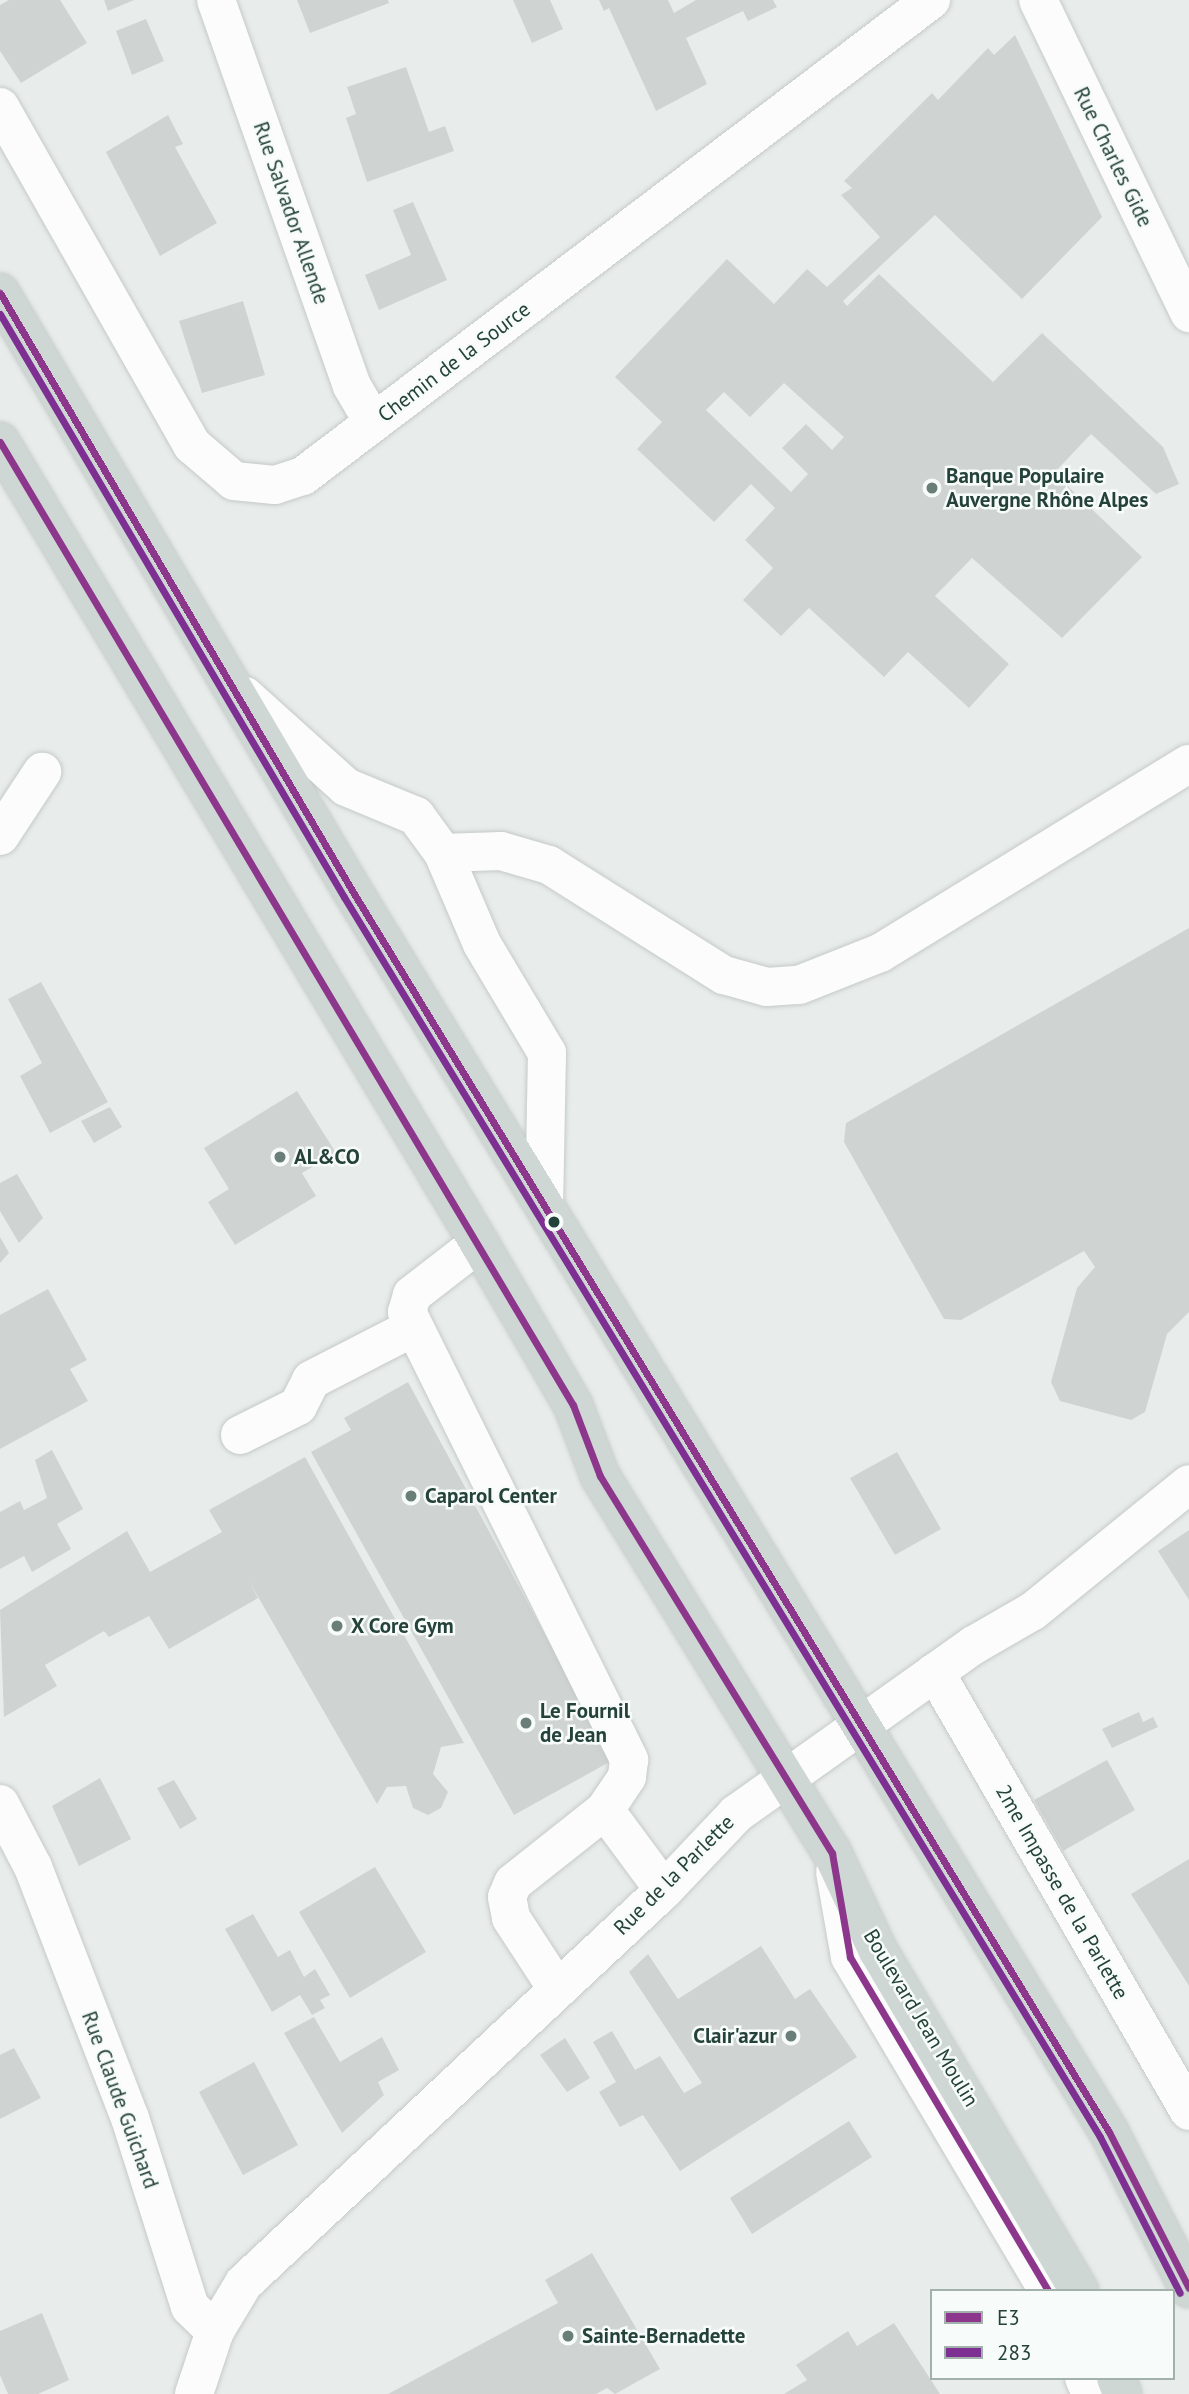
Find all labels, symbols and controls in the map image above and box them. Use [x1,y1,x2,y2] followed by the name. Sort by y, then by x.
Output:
[1068,83,1158,231] street label: Rue Charles Gide
[248,118,334,308] street label: Rue Salvador Allende
[373,297,535,427] street label: Chemin de la Source
[946,463,1149,513] place label: Banque Populaire Auvergne Rhône Alpes
[924,480,940,496] marker: Banque Populaire Auvergne Rhône Alpes
[294,1144,360,1170] place label: AL&CO
[272,1149,288,1165] marker: AL&CO
[547,1215,561,1229] unlabelled marker
[425,1483,557,1509] place label: Caparol Center
[403,1488,419,1504] marker: Caparol Center
[351,1613,455,1639] place label: X Core Gym
[329,1618,345,1634] marker: X Core Gym
[540,1698,630,1748] place label: Le Fournil de Jean
[518,1715,534,1731] marker: Le Fournil de Jean
[990,1780,1134,2004] street label: 2me Impasse de la Parlette
[609,1810,739,1940] street label: Rue de la Parlette
[858,1925,984,2111] street label: Boulevard Jean Moulin
[76,2008,164,2192] street label: Rue Claude Guichard
[693,2023,777,2049] place label: Clair'azur
[783,2028,799,2044] marker: Clair'azur
[930,2289,1175,2380] legend
[997,2304,1020,2331] text: E3
[582,2323,745,2349] place label: Sainte-Bernadette
[560,2328,576,2344] marker: Sainte-Bernadette
[997,2339,1031,2366] text: 283

